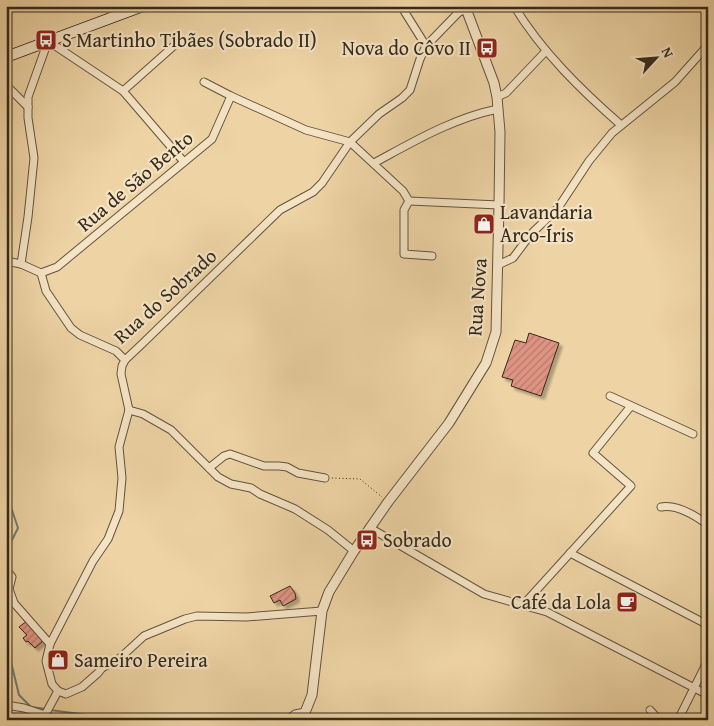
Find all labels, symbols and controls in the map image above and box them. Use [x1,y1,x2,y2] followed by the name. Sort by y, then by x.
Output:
[62,25,317,54] place label: S Martinho Tibães (Sobrado II)
[34,28,58,52] bus stop icon: S Martinho Tibães (Sobrado II)
[632,32,682,82] north arrow
[342,33,471,62] place label: Nova do Côvo II
[475,36,499,60] bus stop icon: Nova do Côvo II
[657,44,679,61] text: N
[70,123,199,238] street label: Rua de São Bento
[500,197,593,249] place label: Lavandaria Arco-Íris
[472,212,496,236] shop icon: Lavandaria Arco-Íris
[107,241,223,350] street label: Rua do Sobrado
[459,256,494,337] street label: Rua Nova
[383,525,452,554] place label: Sobrado
[355,528,379,552] bus stop icon: Sobrado
[511,587,612,616] place label: Café da Lola
[615,590,639,614] cafe icon: Café da Lola
[74,645,208,674] place label: Sameiro Pereira
[46,648,70,672] shop icon: Sameiro Pereira

